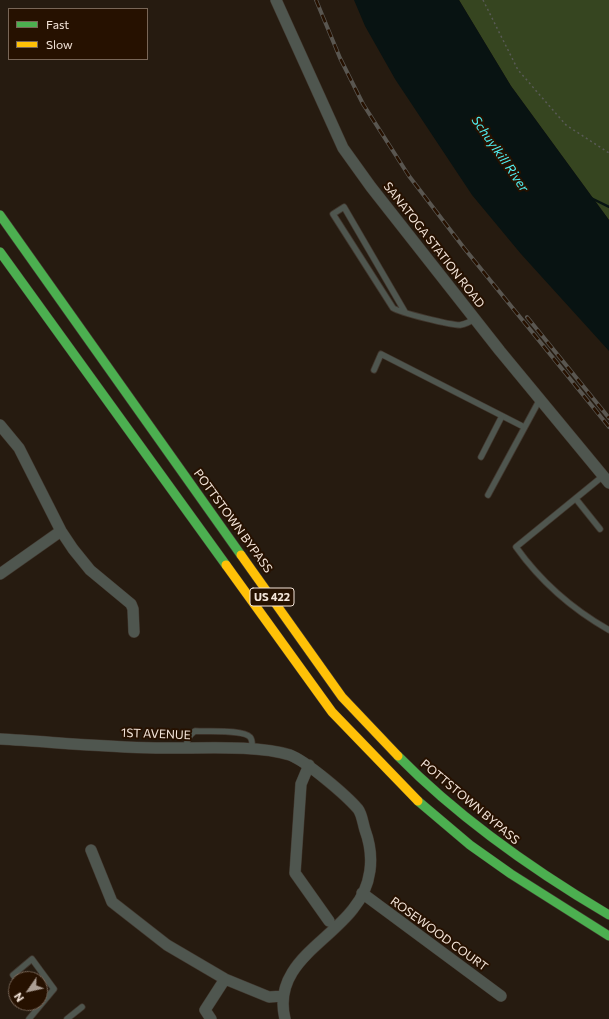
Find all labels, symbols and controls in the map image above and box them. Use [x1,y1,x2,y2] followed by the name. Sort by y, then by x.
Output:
[8,8,148,60] legend
[46,17,69,31] text: Fast
[46,37,73,51] text: Slow
[468,113,532,195] water label: Schuylkill River
[380,179,488,311] street label: SANATOGA STATION ROAD
[191,466,275,576] street label: POTTSTOWN BYPASS
[250,588,294,606] road number: US 422
[121,726,191,742] street label: 1ST AVENUE
[418,757,522,847] street label: POTTSTOWN BYPASS
[388,894,490,974] street label: ROSEWOOD COURT
[8,971,48,1011] north arrow
[11,990,26,1004] text: N

